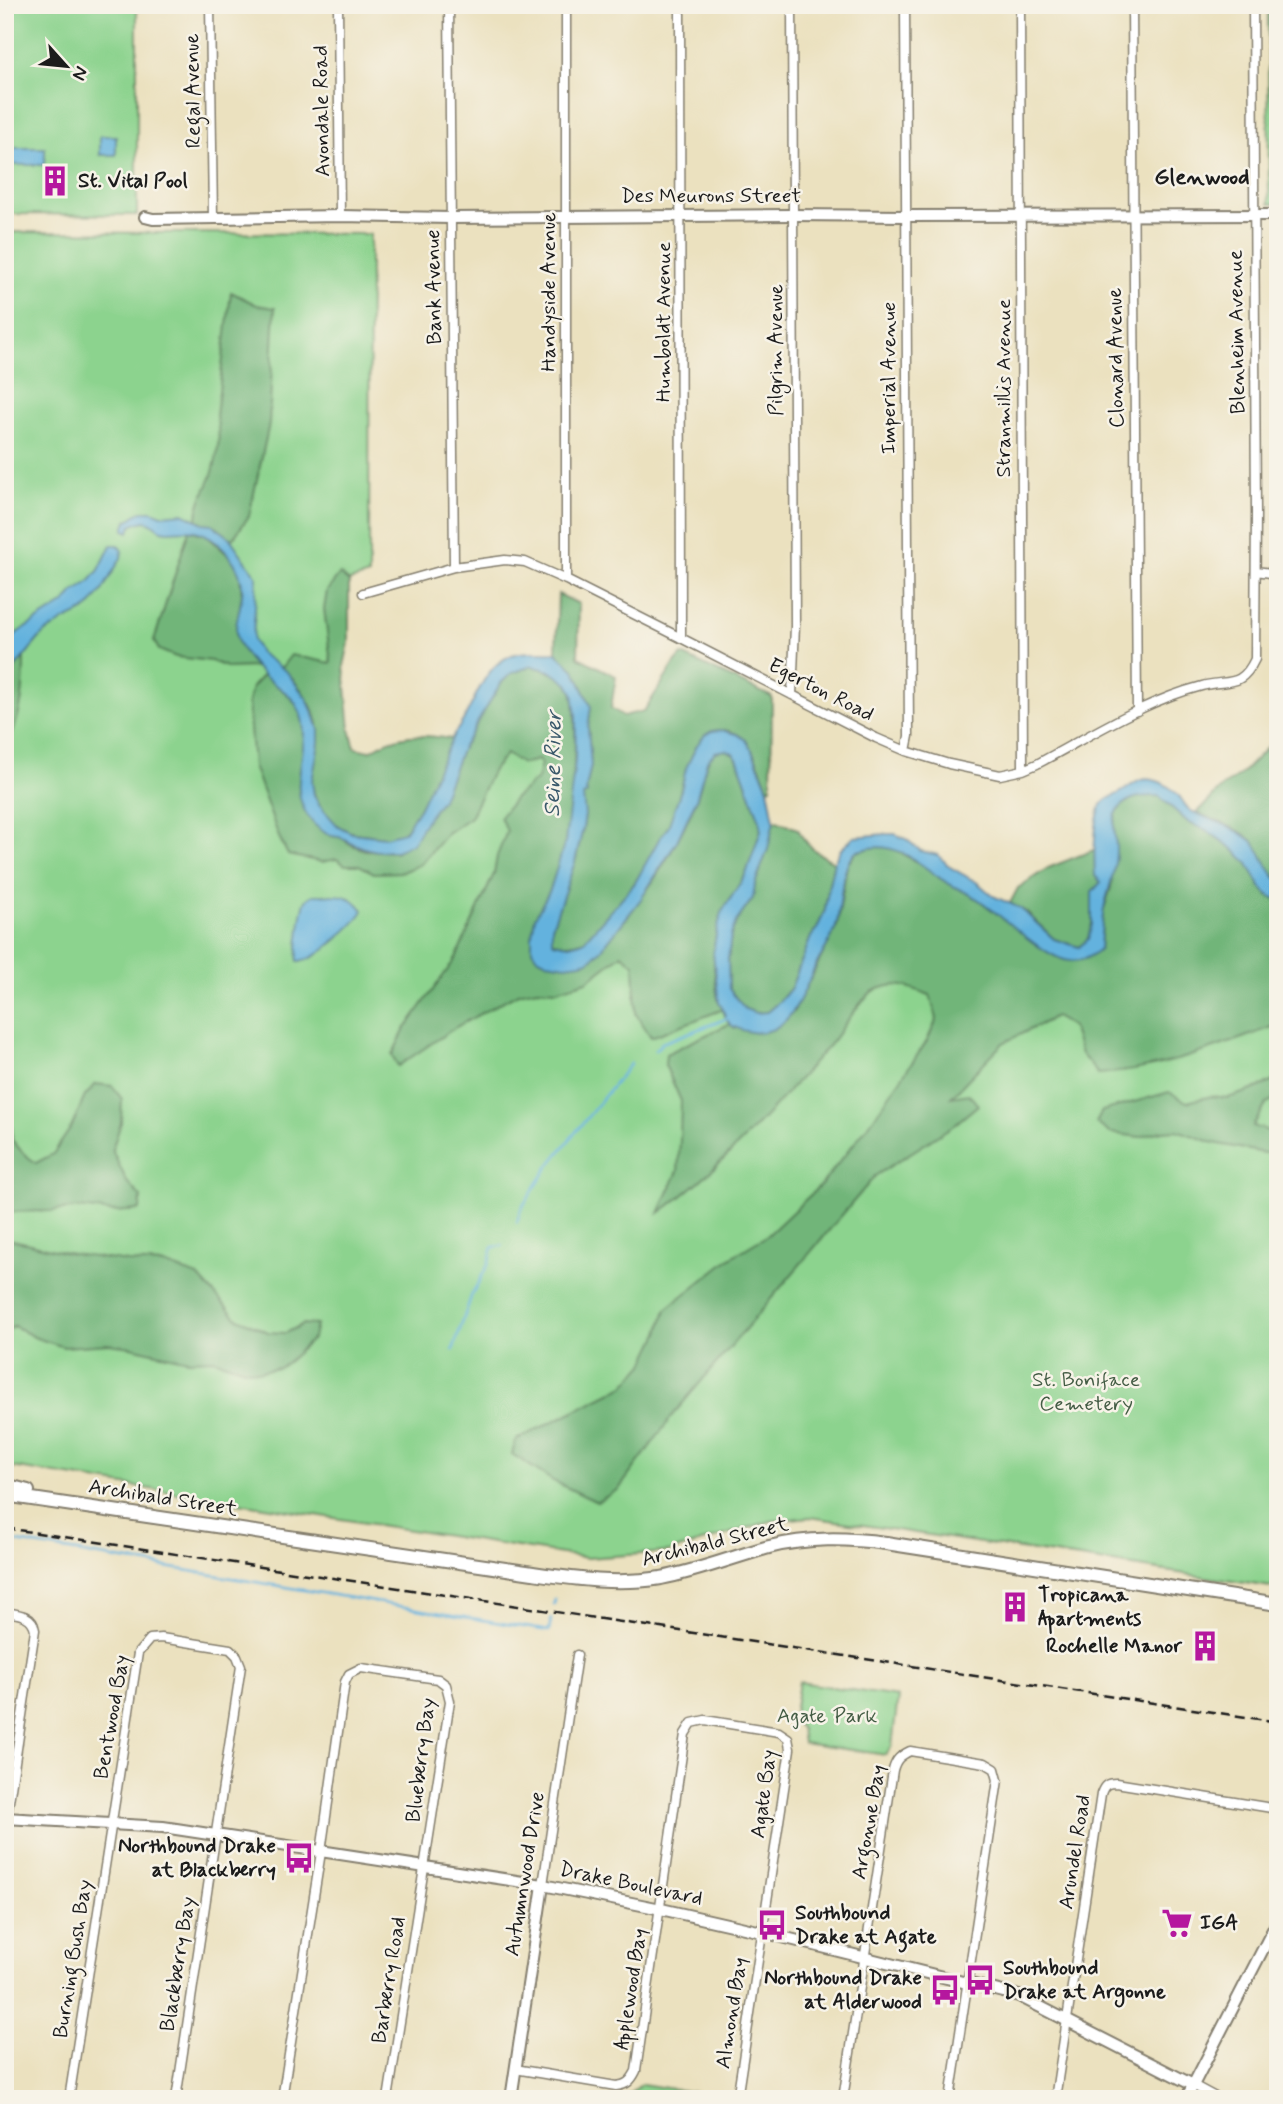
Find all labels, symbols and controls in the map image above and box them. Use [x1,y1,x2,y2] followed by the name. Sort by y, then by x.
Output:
[32,32,102,102] north arrow
[178,33,210,149] street label: Regal Avenue
[307,45,337,177] street label: Avondale Road
[66,62,94,84] text: N
[1154,163,1250,193] district label: Glenwood
[38,164,72,198] building icon: St. Vital Pool
[78,167,188,195] place label: St. Vital Pool
[621,182,801,210] street label: Des Meurons Street
[535,212,563,372] street label: Handyside Avenue
[419,229,449,345] street label: Bank Avenue
[650,242,678,402] street label: Humboldt Avenue
[1222,250,1252,414] street label: Blenheim Avenue
[762,284,791,416] street label: Pilgrim Avenue
[1101,287,1131,428] street label: Clonard Avenue
[990,299,1018,477] street label: Stranmillis Avenue
[875,302,903,454] street label: Imperial Avenue
[763,651,879,729] street label: Egerton Road
[538,708,570,817] water label: Seine River
[1032,1366,1140,1418] park label: St. Boniface Cemetery
[87,1472,240,1524] street label: Archibald Street
[639,1510,792,1574] street label: Archibald Street
[1038,1581,1142,1634] place label: Tropicana Apartments
[998,1590,1032,1624] building icon: Tropicana Apartments
[1188,1629,1222,1663] building icon: Rochelle Manor
[1046,1632,1183,1660] place label: Rochelle Manor
[87,1653,137,1781] street label: Bentwood Bay
[399,1696,443,1824] street label: Blueberry Bay
[777,1702,877,1730] park label: Agate Park
[744,1748,784,1840] street label: Agate Bay
[845,1762,895,1882] street label: Argonne Bay
[498,1790,552,1958] street label: Autumnwood Drive
[1052,1793,1098,1911] street label: Arundel Road
[118,1832,276,1884] place label: Northbound Drake at Blackberry
[282,1841,316,1875] bus stop icon: Northbound Drake at Blackberry
[557,1855,705,1913] street label: Drake Boulevard
[47,1878,101,2041] street label: Burning Bush Bay
[154,1895,202,2033] street label: Blackberry Bay
[795,1899,937,1953] place label: Southbound Drake at Agate
[1160,1906,1194,1940] supermarket icon: IGA
[755,1908,789,1942] bus stop icon: Southbound Drake at Agate
[1200,1909,1238,1937] place label: IGA
[365,1915,413,2045] street label: Barberry Road
[608,1926,655,2052] street label: Applewood Bay
[1003,1954,1166,2008] place label: Southbound Drake at Argonne
[709,1955,755,2071] street label: Almond Bay
[963,1963,997,1997] bus stop icon: Southbound Drake at Argonne
[764,1964,922,2016] place label: Northbound Drake at Alderwood
[928,1973,962,2007] bus stop icon: Northbound Drake at Alderwood

